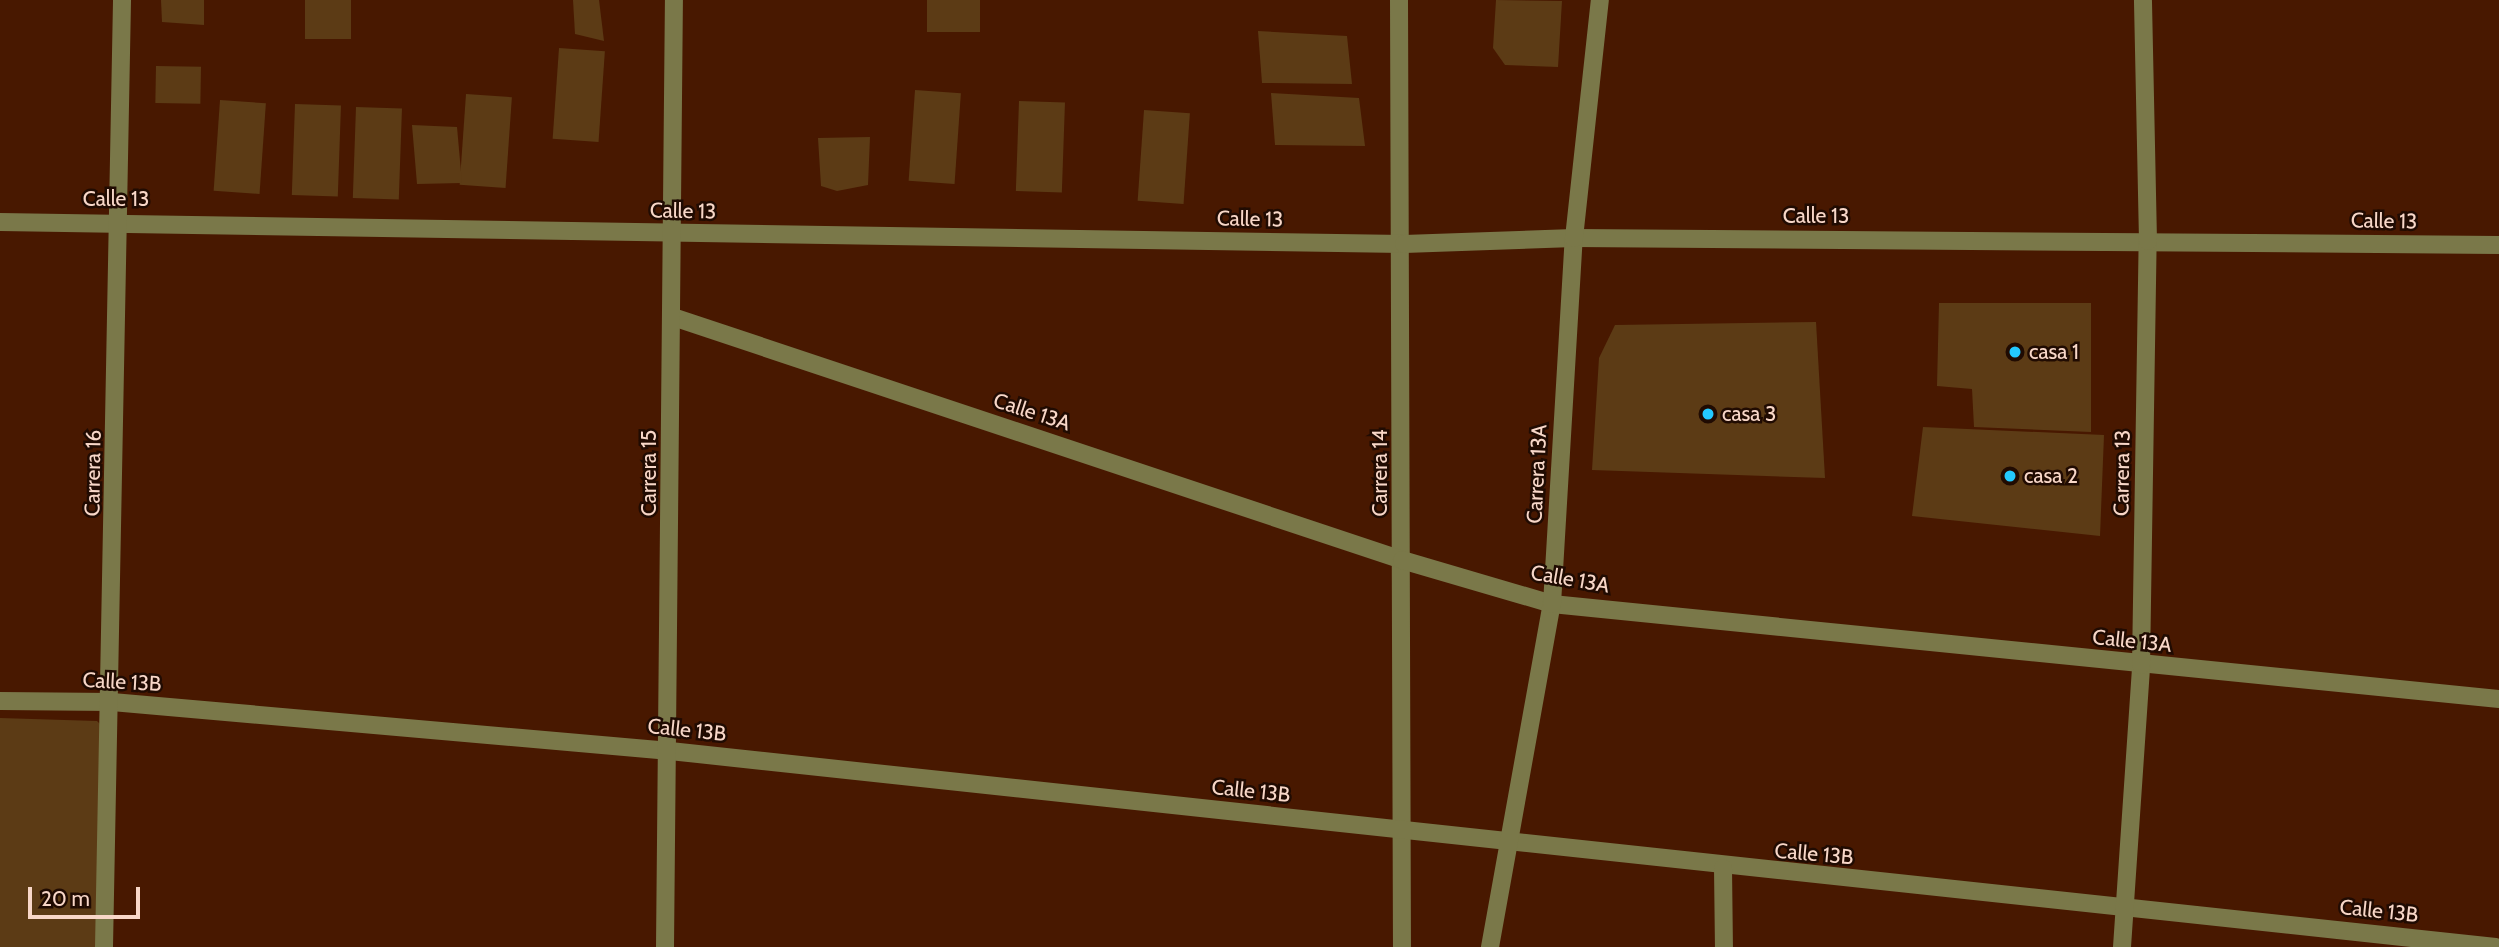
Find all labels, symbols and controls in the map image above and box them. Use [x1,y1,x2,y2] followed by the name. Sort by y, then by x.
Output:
[83,186,149,212] street label: Calle 13
[650,198,716,224] street label: Calle 13
[1783,203,1849,229] street label: Calle 13
[1217,206,1283,232] street label: Calle 13
[2351,208,2417,234] street label: Calle 13
[2029,339,2079,365] place label: casa 1
[2007,344,2023,360] marker: casa 1
[990,388,1074,436] street label: Calle 13A
[1722,401,1776,427] place label: casa 3
[1700,406,1716,422] marker: casa 3
[1522,424,1552,524] street label: Carrera 13A
[80,429,106,517] street label: Carrera 16
[1367,429,1393,517] street label: Carrera 14
[636,430,662,516] street label: Carrera 15
[2109,430,2135,516] street label: Carrera 13
[2024,463,2078,489] place label: casa 2
[2002,468,2018,484] marker: casa 2
[1529,560,1611,598] street label: Calle 13A
[2091,624,2173,658] street label: Calle 13A
[82,667,162,697] street label: Calle 13B
[646,713,728,747] street label: Calle 13B
[1210,774,1292,808] street label: Calle 13B
[1774,838,1854,870] street label: Calle 13B
[32,874,144,918] scale bar
[41,886,90,911] text: 20 m
[2338,894,2420,928] street label: Calle 13B

